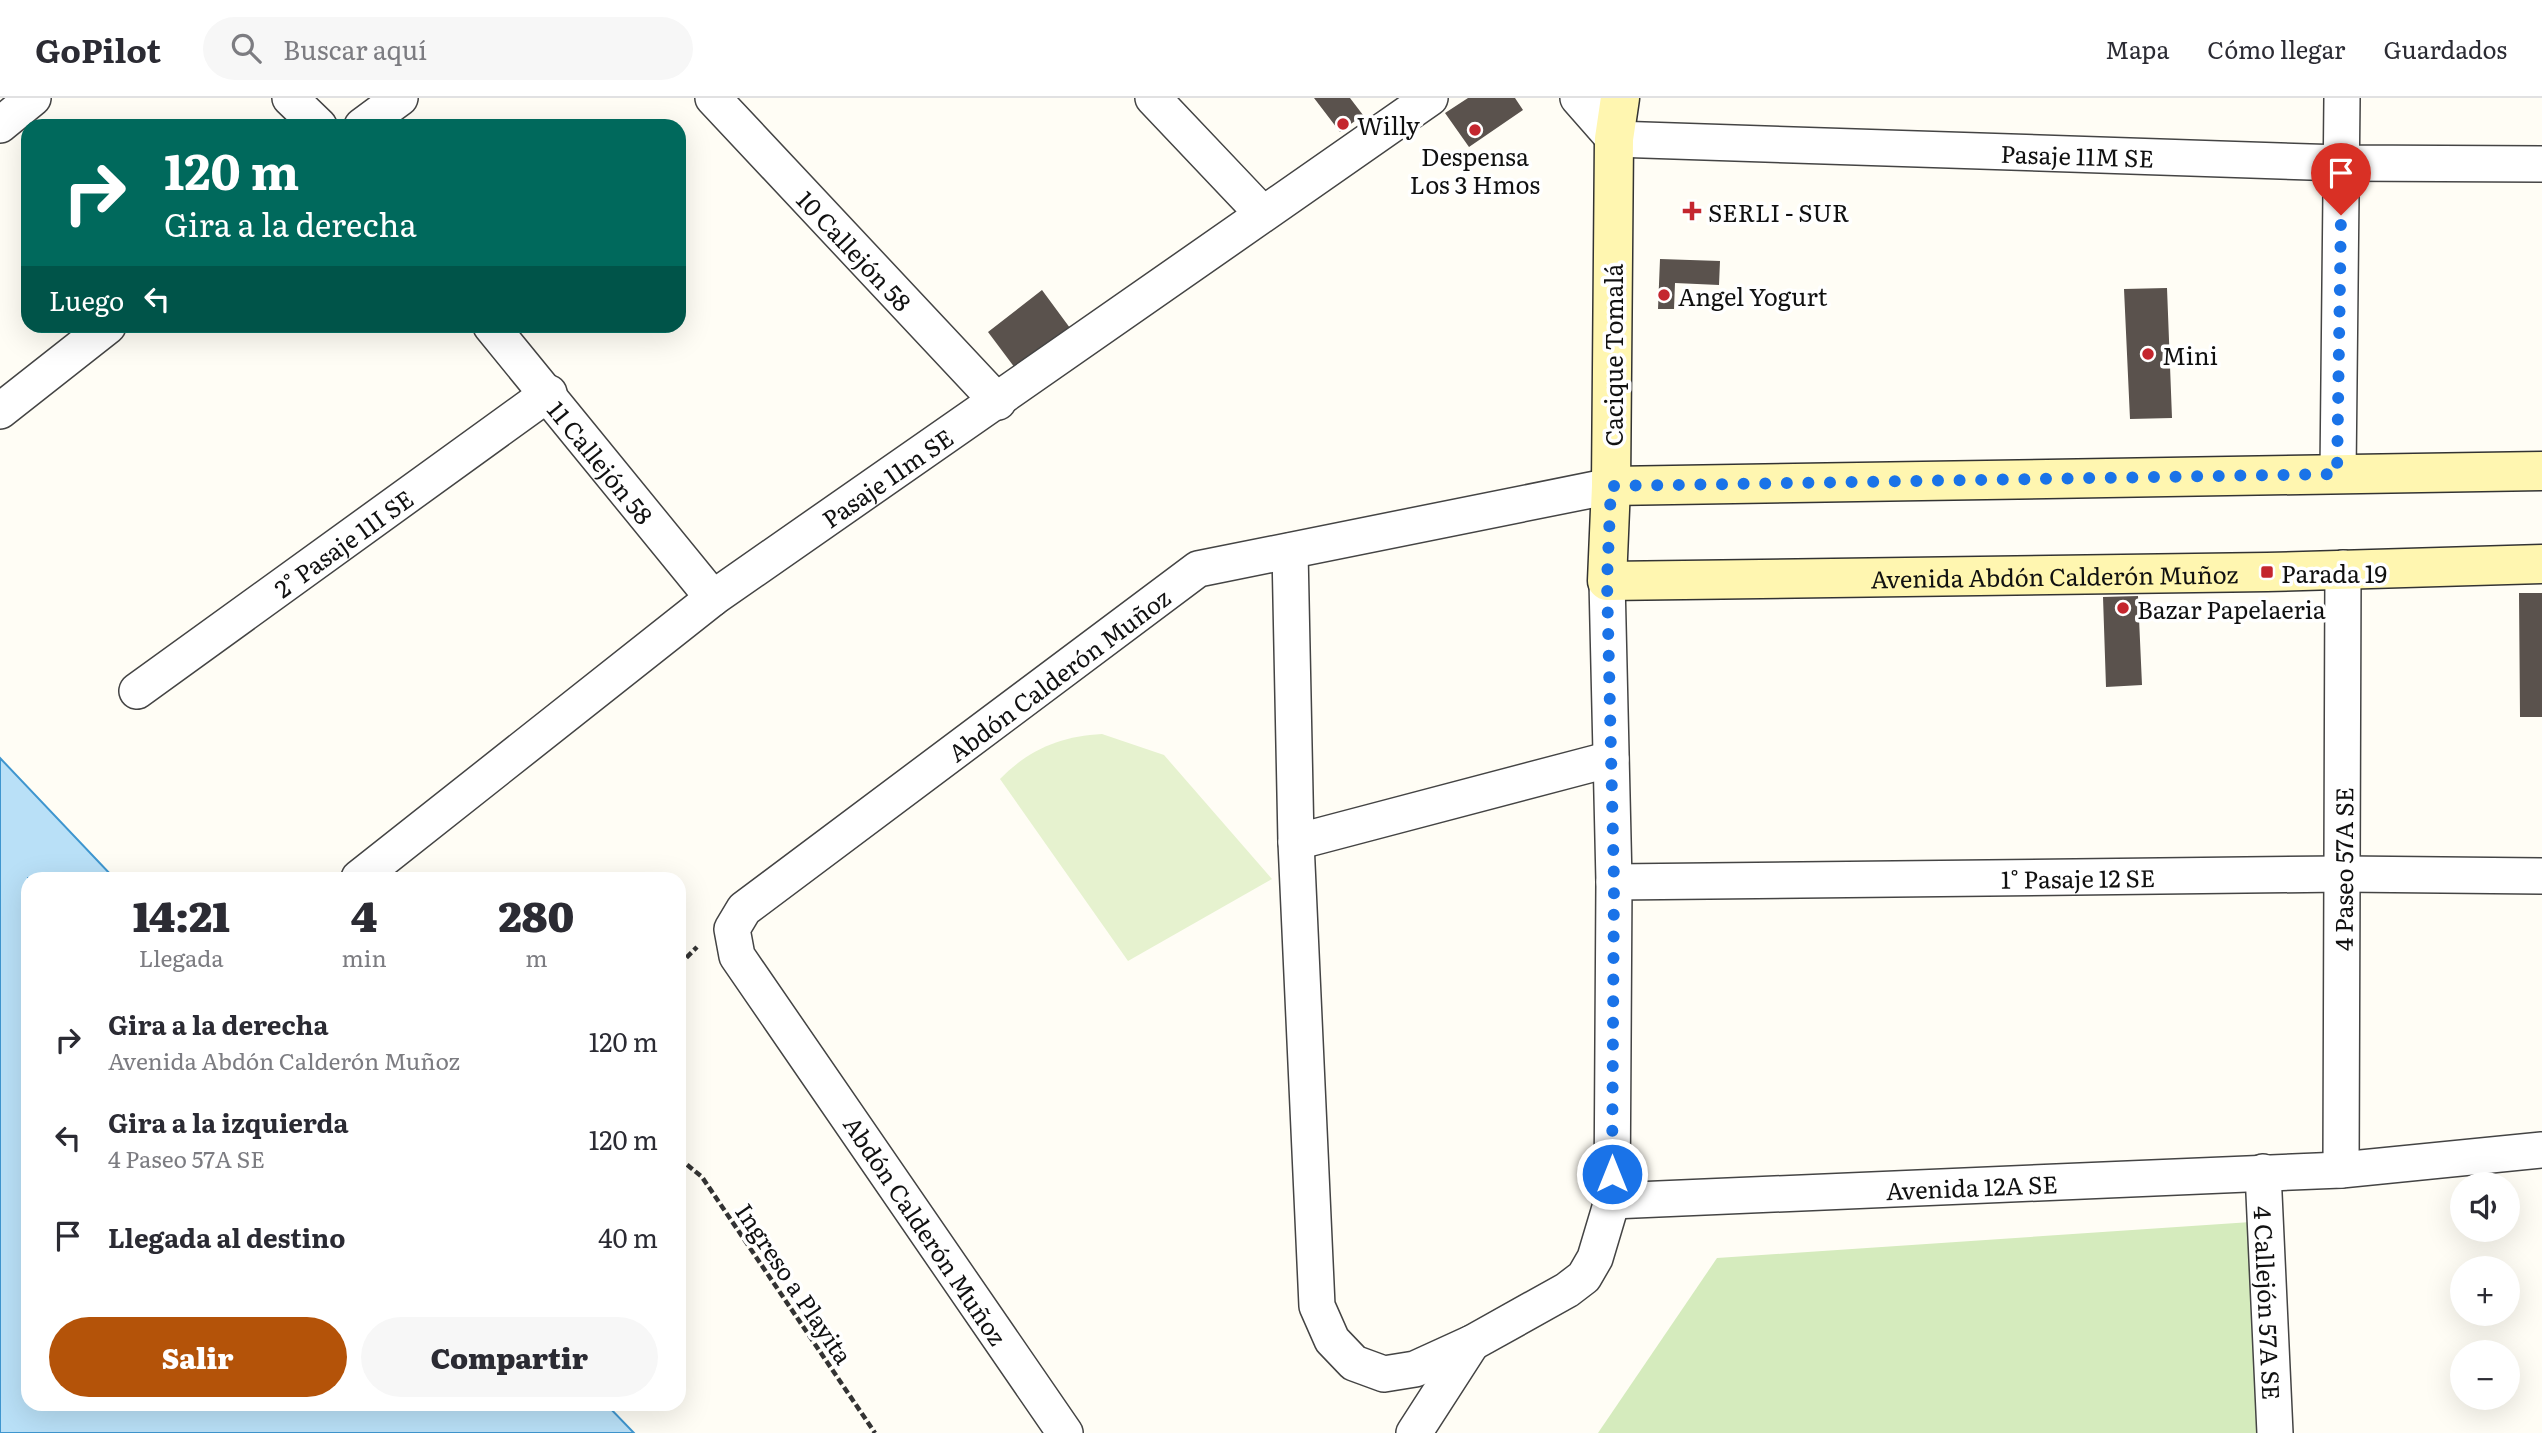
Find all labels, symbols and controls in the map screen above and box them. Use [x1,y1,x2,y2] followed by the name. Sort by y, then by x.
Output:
[203,17,693,80] search box
[35,24,161,73] text: GoPilot
[227,29,265,67] icon: search
[283,29,427,68] text: Buscar aquí
[2105,31,2169,66] text: Mapa
[2207,31,2345,66] text: Cómo llegar
[2383,31,2507,66] text: Guardados
[1357,107,1420,142] place label: Willy
[1335,116,1351,132] marker: Willy
[1467,122,1483,138] marker: Despensa Los 3 Hmos
[164,132,299,205] text: 120 m
[2000,134,2154,174] street label: Pasaje 11M SE
[1410,138,1540,201] place label: Despensa Los 3 Hmos
[2311,143,2371,215] pin
[49,147,140,238] icon: right
[2322,154,2360,192] icon: arrive
[790,182,921,318] street label: 10 Callejón 58
[1708,194,1849,229] place label: SERLI - SUR
[164,199,417,247] text: Gira a la derecha
[1682,201,1702,221] marker: SERLI - SUR
[1595,263,1630,446] street label: Cacique Tomalá
[1678,278,1828,313] place label: Angel Yogurt
[49,280,124,319] text: Luego
[138,280,176,318] icon: left
[1656,287,1672,303] marker: Angel Yogurt
[2162,337,2218,372] place label: Mini
[2140,346,2156,362] marker: Mini
[541,393,663,531] street label: 11 Callejón 58
[814,419,959,535] street label: Pasaje 11m SE
[266,480,420,604] street label: 2° Pasaje 11I SE
[1870,555,2239,595] street label: Avenida Abdón Calderón Muñoz
[2281,555,2387,590] place label: Parada 19
[2259,564,2275,580] marker: Parada 19
[940,579,1177,769] street label: Abdón Calderón Muñoz
[2137,591,2326,626] place label: Bazar Papelaeria
[2115,600,2131,616] marker: Bazar Papelaeria
[2324,787,2360,951] street label: 4 Paseo 57A SE
[2001,859,2155,895] street label: 1° Pasaje 12 SE
[133,883,230,945] text: 14:21
[351,883,377,945] text: 4
[498,883,574,945] text: 280
[139,940,224,974] text: Llegada
[342,940,387,974] text: min
[525,940,548,974] text: m
[108,1004,328,1043] text: Gira a la derecha
[49,1021,87,1059] icon: right
[589,1021,658,1060] text: 120 m
[108,1043,460,1077] text: Avenida Abdón Calderón Muñoz
[108,1102,349,1141] text: Gira a la izquierda
[836,1108,1016,1352] street label: Abdón Calderón Muñoz
[49,1119,87,1157] icon: left
[589,1119,658,1158] text: 120 m
[1575,1137,1649,1211] position arrow
[108,1141,265,1175] text: 4 Paseo 57A SE
[1885,1165,2058,1207] street label: Avenida 12A SE
[2450,1172,2520,1410] map controls
[2450,1172,2520,1242] button: sound
[728,1196,862,1371] street label: Ingreso a Playita
[2247,1205,2291,1401] street label: 4 Callejón 57A SE
[49,1217,87,1255] icon: arrive
[108,1217,345,1256] text: Llegada al destino
[598,1217,658,1256] text: 40 m
[2450,1256,2520,1326] button: +
[49,1317,347,1397] button: Salir
[361,1317,658,1397] button: Compartir
[2450,1340,2520,1410] button: −

